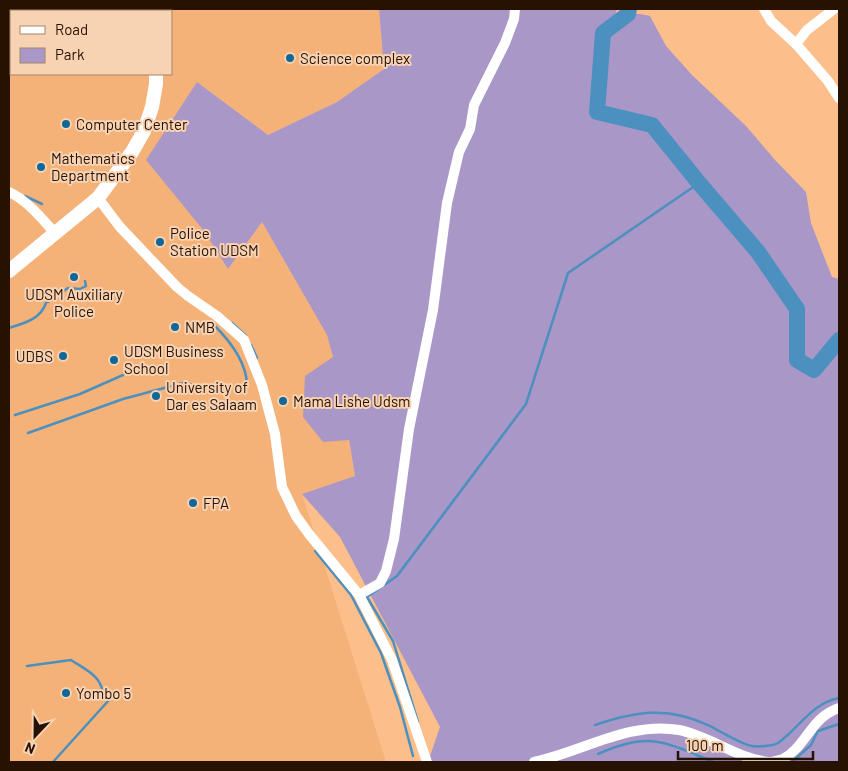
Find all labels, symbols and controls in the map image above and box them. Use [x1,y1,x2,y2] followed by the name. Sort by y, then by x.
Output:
[10,10,172,75] legend
[55,20,88,38] text: Road
[55,45,85,63] text: Park
[300,49,410,67] place label: Science complex
[284,52,296,64] marker: Science complex
[76,115,188,133] place label: Computer Center
[60,118,72,130] marker: Computer Center
[51,149,135,184] place label: Mathematics Department
[35,161,47,173] marker: Mathematics Department
[170,224,259,259] place label: Police Station UDSM
[154,236,166,248] marker: Police Station UDSM
[68,271,80,283] marker: UDSM Auxiliary Police
[25,285,123,320] place label: UDSM Auxiliary Police
[185,318,215,336] place label: NMB
[169,321,181,333] marker: NMB
[124,342,224,377] place label: UDSM Business School
[16,347,53,365] place label: UDBS
[57,350,69,362] marker: UDBS
[108,354,120,366] marker: UDSM Business School
[166,378,257,413] place label: University of Dar es Salaam
[150,390,162,402] marker: University of Dar es Salaam
[293,392,411,410] place label: Mama Lishe Udsm
[277,395,289,407] marker: Mama Lishe Udsm
[203,494,229,512] place label: FPA
[187,497,199,509] marker: FPA
[76,684,131,702] place label: Yombo 5
[60,687,72,699] marker: Yombo 5
[10,711,60,761] north arrow
[678,728,813,760] scale bar
[686,736,724,754] text: 100 m
[22,739,37,758] text: N

